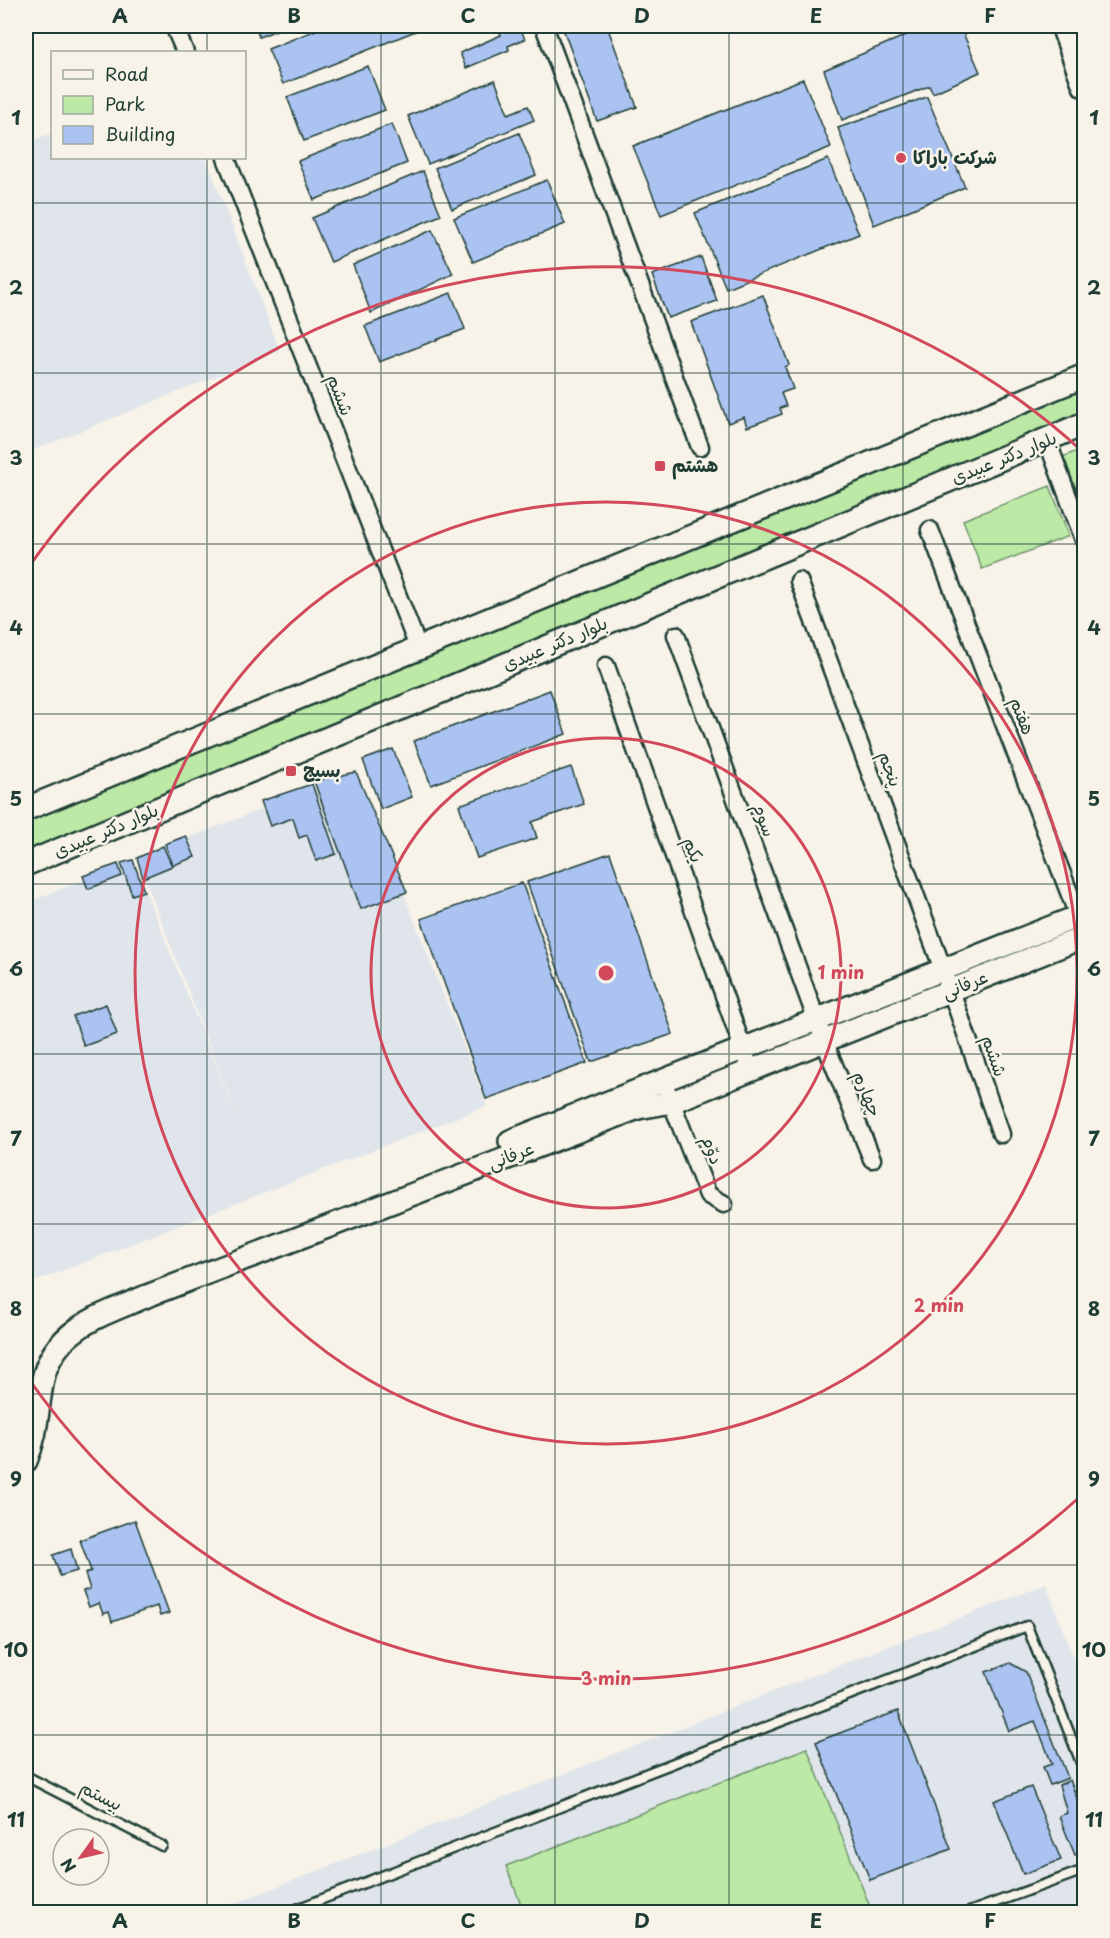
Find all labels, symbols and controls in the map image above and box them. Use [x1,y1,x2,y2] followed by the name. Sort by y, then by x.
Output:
[112,0,128,30] text: A
[287,0,301,30] text: B
[460,0,476,30] text: C
[634,0,650,30] text: D
[810,0,822,30] text: E
[984,0,996,30] text: F
[51,51,246,159] legend
[105,60,149,87] text: Road
[105,90,145,117] text: Park
[11,102,21,132] text: 1
[1089,102,1099,132] text: 1
[105,120,175,147] text: Building
[913,143,997,170] place label: شرکت باراکا
[894,151,908,165] marker: شرکت باراکا
[9,272,23,302] text: 2
[1087,272,1101,302] text: 2
[319,370,362,420] street label: ششم
[947,423,1060,490] street label: بلوار دکتر عبیدی
[9,442,23,472] text: 3
[1087,442,1101,472] text: 3
[672,451,718,480] place label: هشتم
[653,459,667,473] marker: هشتم
[498,608,611,677] street label: بلوار دکتر عبیدی
[9,612,23,642] text: 4
[1087,612,1101,642] text: 4
[1002,693,1043,739] street label: هفتم
[871,747,910,791] street label: پنجم
[303,756,341,783] place label: بسیج
[284,764,298,778] marker: بسیج
[10,783,22,813] text: 5
[1088,783,1100,813] text: 5
[49,795,162,864] street label: بلوار دکتر عبیدی
[745,799,784,841] street label: سوم
[675,833,711,867] street label: یکم
[9,953,23,983] text: 6
[1087,953,1101,983] text: 6
[818,958,864,985] text: 1 min
[937,962,991,1005] street label: عرفانی
[596,963,616,983] centre of rings
[974,1031,1015,1081] street label: ششم
[845,1066,890,1121] street label: چهارم
[10,1123,22,1153] text: 7
[1088,1123,1100,1153] text: 7
[694,1131,731,1169] street label: دوّم
[483,1133,537,1176] street label: عرفانی
[914,1291,964,1318] text: 2 min
[10,1293,22,1323] text: 8
[1088,1293,1100,1323] text: 8
[10,1463,22,1493] text: 9
[1088,1463,1100,1493] text: 9
[4,1634,28,1664] text: 10
[1082,1634,1106,1664] text: 10
[581,1664,631,1691] text: 3 min
[75,1773,128,1819] street label: بیستم
[7,1804,25,1834] text: 11
[1085,1804,1103,1834] text: 11
[51,1827,111,1887] north arrow
[54,1854,81,1878] text: N
[112,1905,128,1935] text: A
[287,1905,301,1935] text: B
[460,1905,476,1935] text: C
[634,1905,650,1935] text: D
[810,1905,822,1935] text: E
[984,1905,996,1935] text: F

